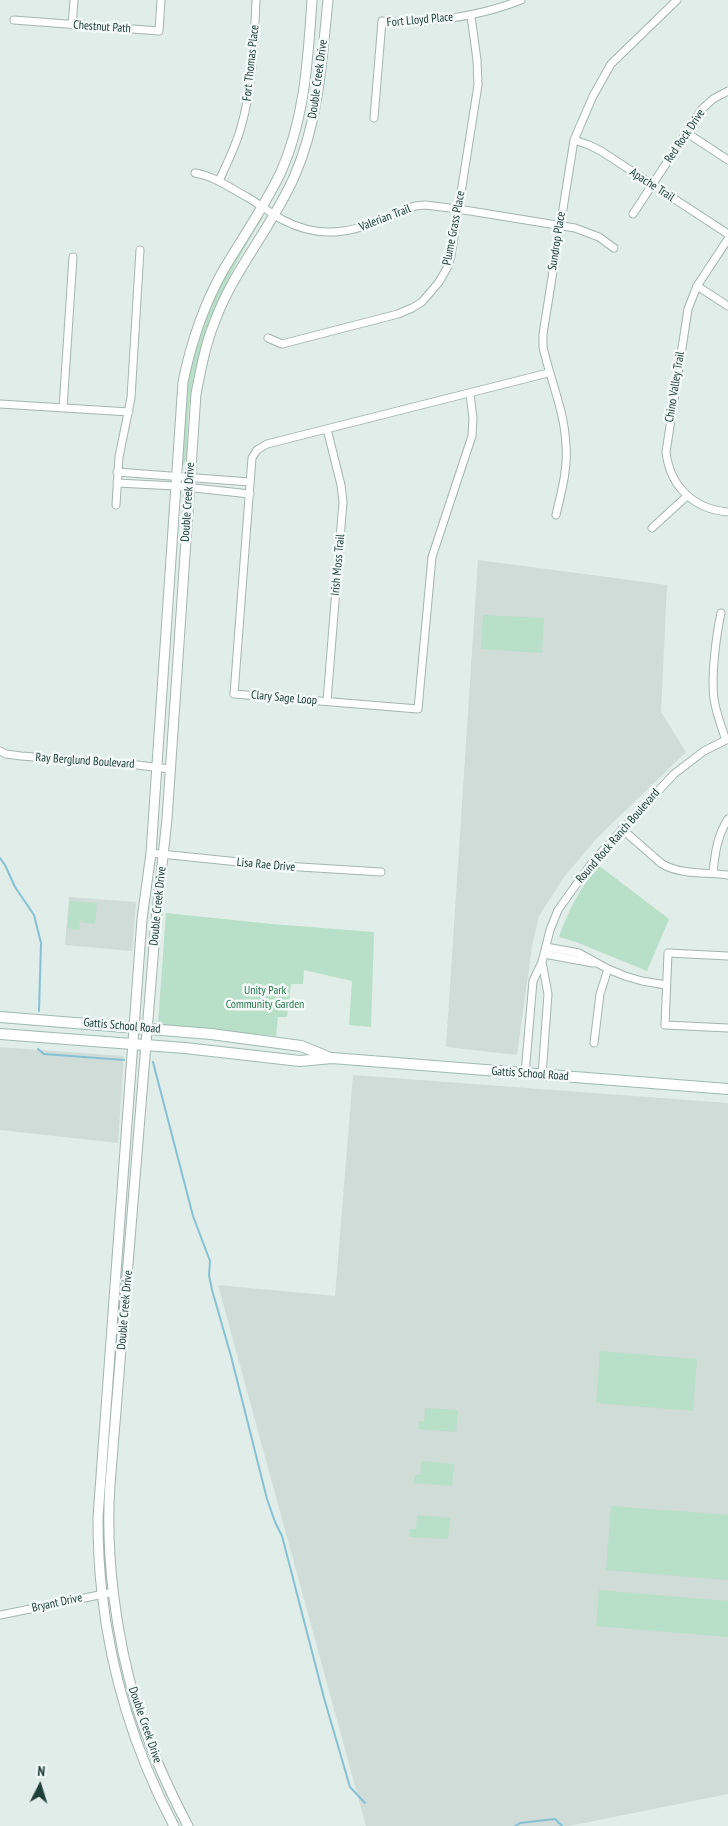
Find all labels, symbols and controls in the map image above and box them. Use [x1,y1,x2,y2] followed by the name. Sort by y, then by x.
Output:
[386,10,454,30] street label: Fort Lloyd Place
[73,18,131,36] street label: Chestnut Path
[240,24,262,102] street label: Fort Thomas Place
[305,39,331,119] street label: Double Creek Drive
[662,106,708,166] street label: Red Rock Drive
[627,165,677,205] street label: Apache Trail
[440,190,468,266] street label: Plume Grass Place
[357,202,413,234] street label: Valerian Trail
[545,211,569,271] street label: Sundrop Place
[662,351,688,423] street label: Chino Valley Trail
[178,462,198,542] street label: Double Creek Drive
[328,534,348,596] street label: Irish Moss Trail
[250,688,318,708] street label: Clary Sage Loop
[35,750,135,772] street label: Ray Berglund Boulevard
[573,786,663,886] street label: Round Rock Ranch Boulevard
[236,855,296,875] street label: Lisa Rae Drive
[147,866,169,946] street label: Double Creek Drive
[226,984,304,1012] park label: Unity Park Community Garden
[83,1015,161,1037] street label: Gattis School Road
[491,1064,569,1084] street label: Gattis School Road
[114,1270,136,1350] street label: Double Creek Drive
[30,1591,84,1615] street label: Bryant Drive
[125,1685,165,1765] street label: Double Creek Drive
[15,1761,65,1811] north arrow
[37,1762,46,1780] text: N

